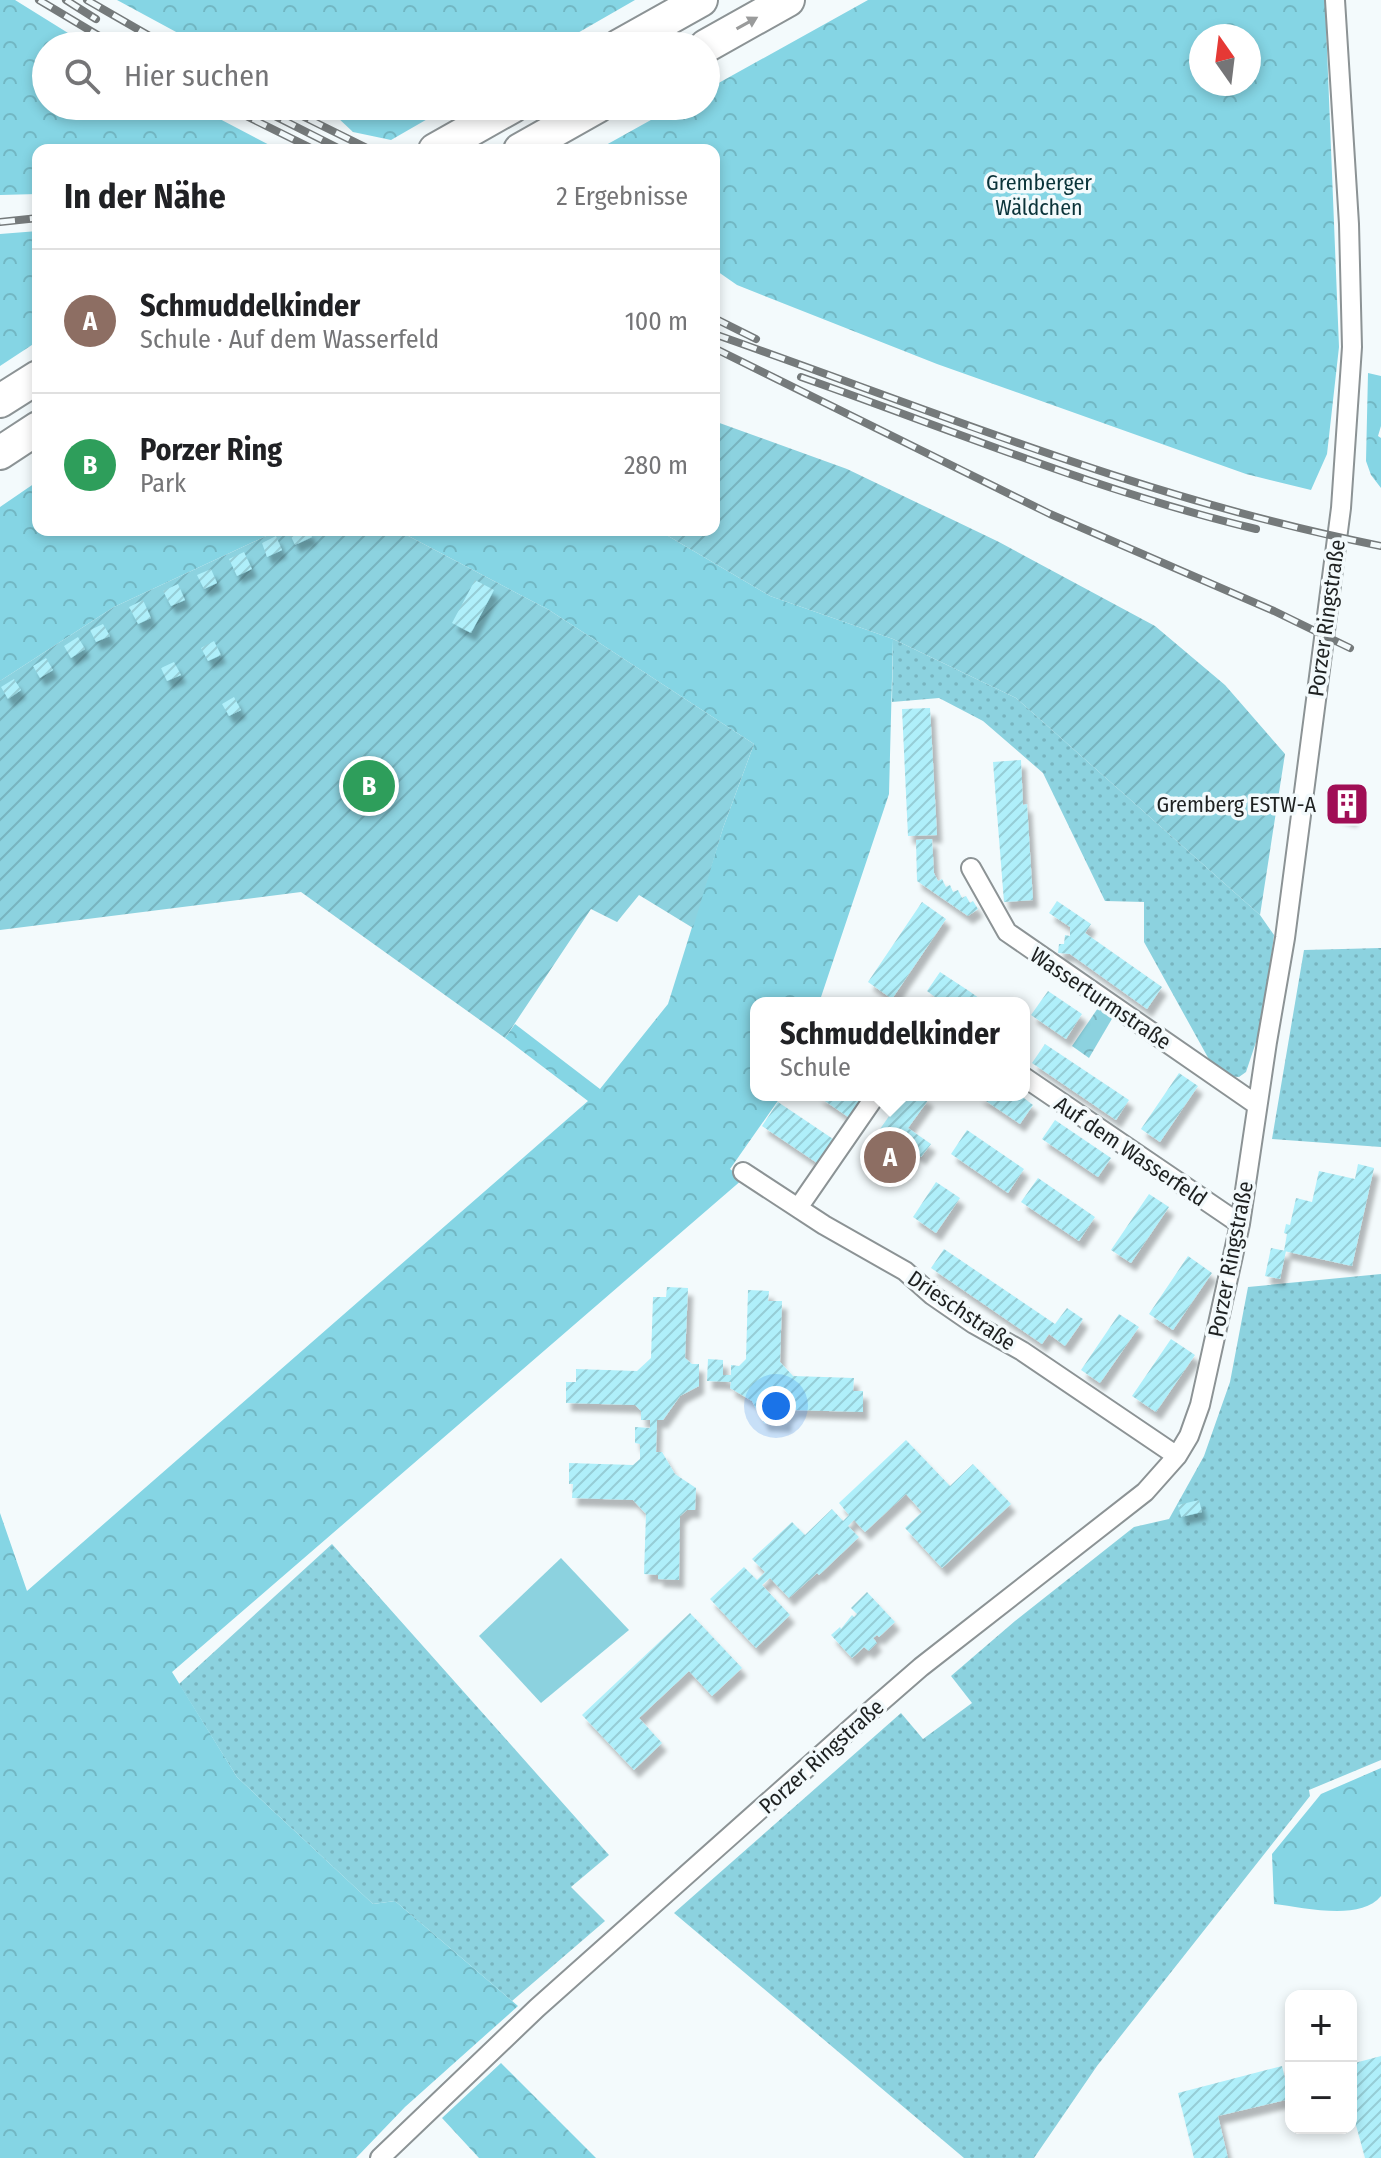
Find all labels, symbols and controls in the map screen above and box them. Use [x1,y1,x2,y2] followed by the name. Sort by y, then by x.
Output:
[736,16,758,30] one-way arrow
[1189,24,1261,96] north arrow
[32,32,720,120] search box
[60,54,104,98] icon: search
[124,58,270,94] text: Hier suchen
[986,169,1092,221] park label: Gremberger Wäldchen
[64,176,226,217] text: In der Nähe
[556,181,688,212] text: 2 Ergebnisse
[140,288,360,324] text: Schmuddelkinder
[83,306,97,337] text: A
[625,306,688,337] text: 100 m
[140,324,439,355] text: Schule · Auf dem Wasserfeld
[140,432,282,468] text: Porzer Ring
[83,450,97,481] text: B
[624,450,688,481] text: 280 m
[140,468,186,499] text: Park
[1302,538,1351,698] street label: Porzer Ringstraße
[343,756,395,816] pin: B
[1323,780,1371,828] building icon: Gremberg ESTW-A
[1156,791,1316,818] place label: Gremberg ESTW-A
[1025,941,1176,1055] street label: Wasserturmstraße
[750,997,1030,1101] popup
[780,1016,1000,1052] text: Schmuddelkinder
[780,1052,851,1083] text: Schule
[1049,1090,1212,1212] street label: Auf dem Wasserfeld
[864,1127,916,1187] pin: A
[1202,1179,1259,1339] street label: Porzer Ringstraße
[903,1264,1021,1356] street label: Drieschstraße
[756,1386,796,1426] your location
[753,1693,889,1819] street label: Porzer Ringstraße
[1285,1990,1357,2134] map controls
[1285,1990,1357,2062] button: +
[1285,2062,1357,2134] button: −

